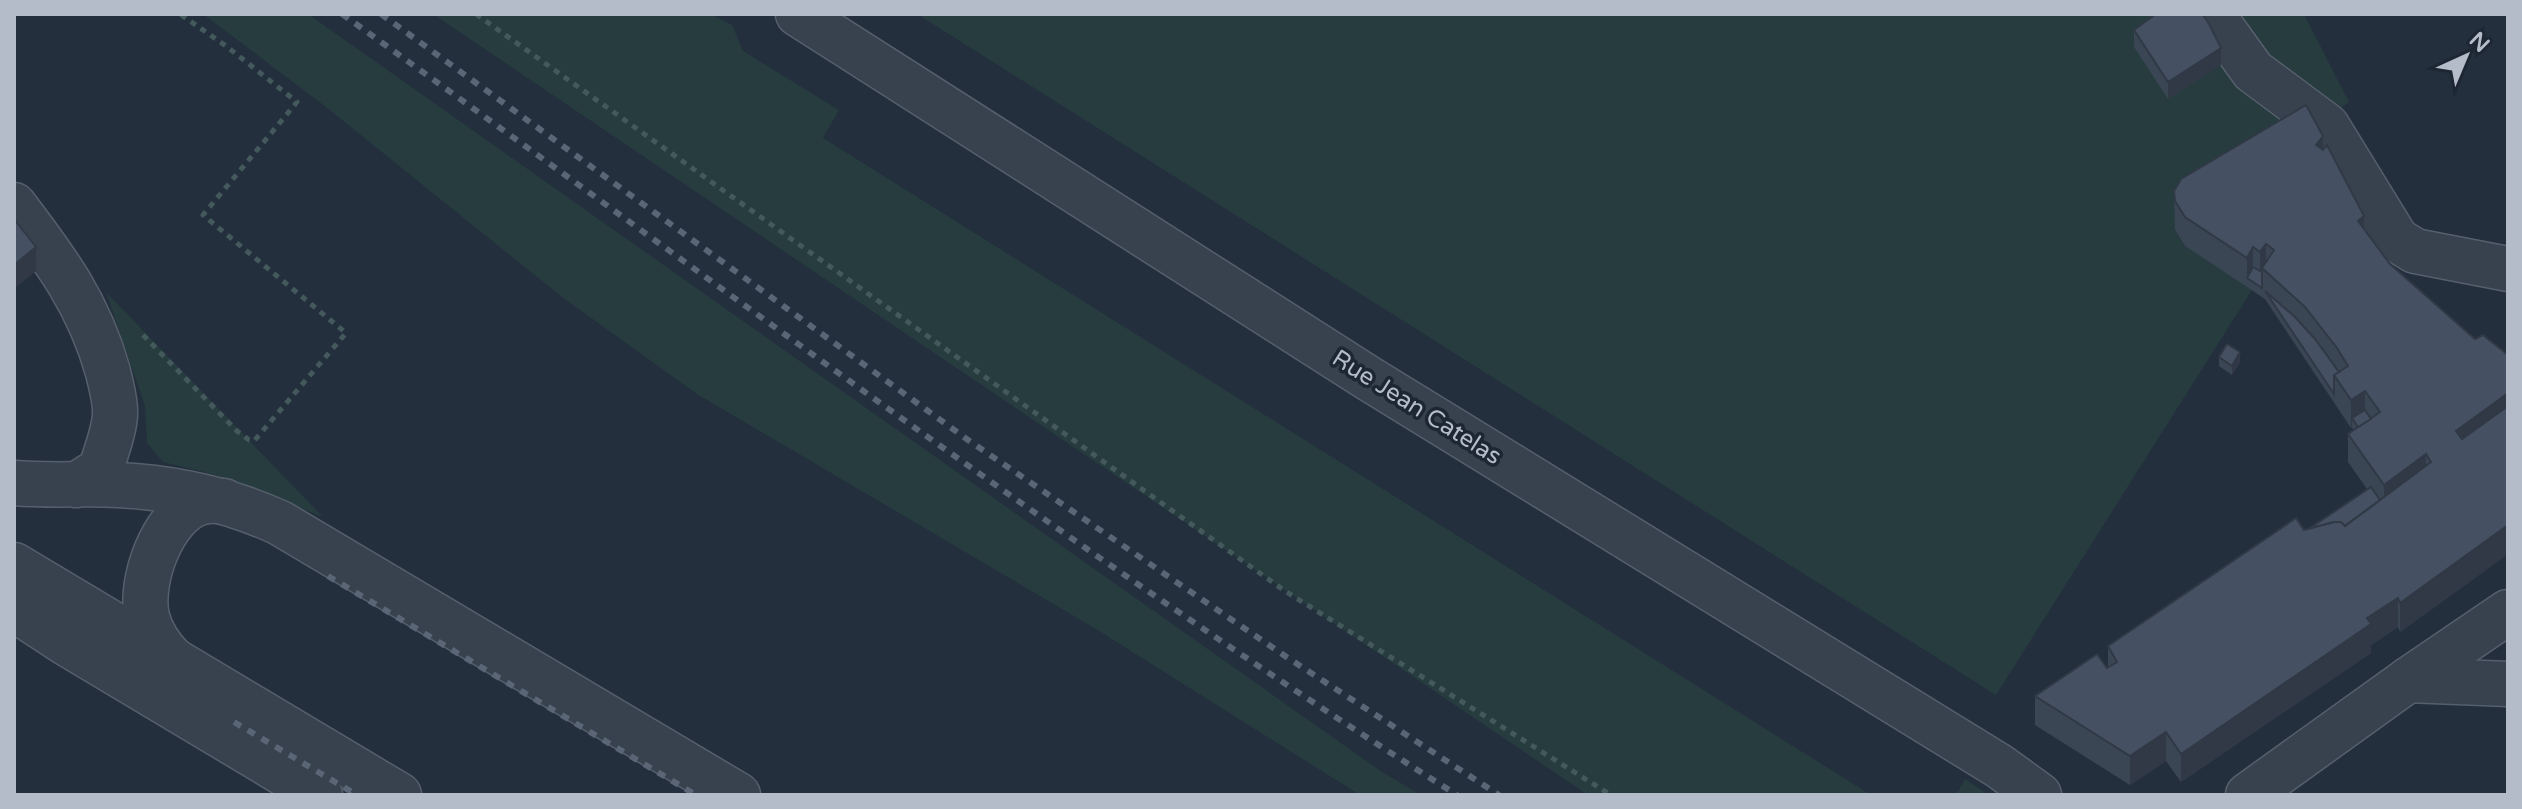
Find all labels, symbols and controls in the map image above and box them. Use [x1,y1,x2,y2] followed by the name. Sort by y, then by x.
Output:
[2426,16,2506,96] north arrow
[2464,27,2495,58] text: N
[1327,344,1507,471] street label: Rue Jean Catelas

